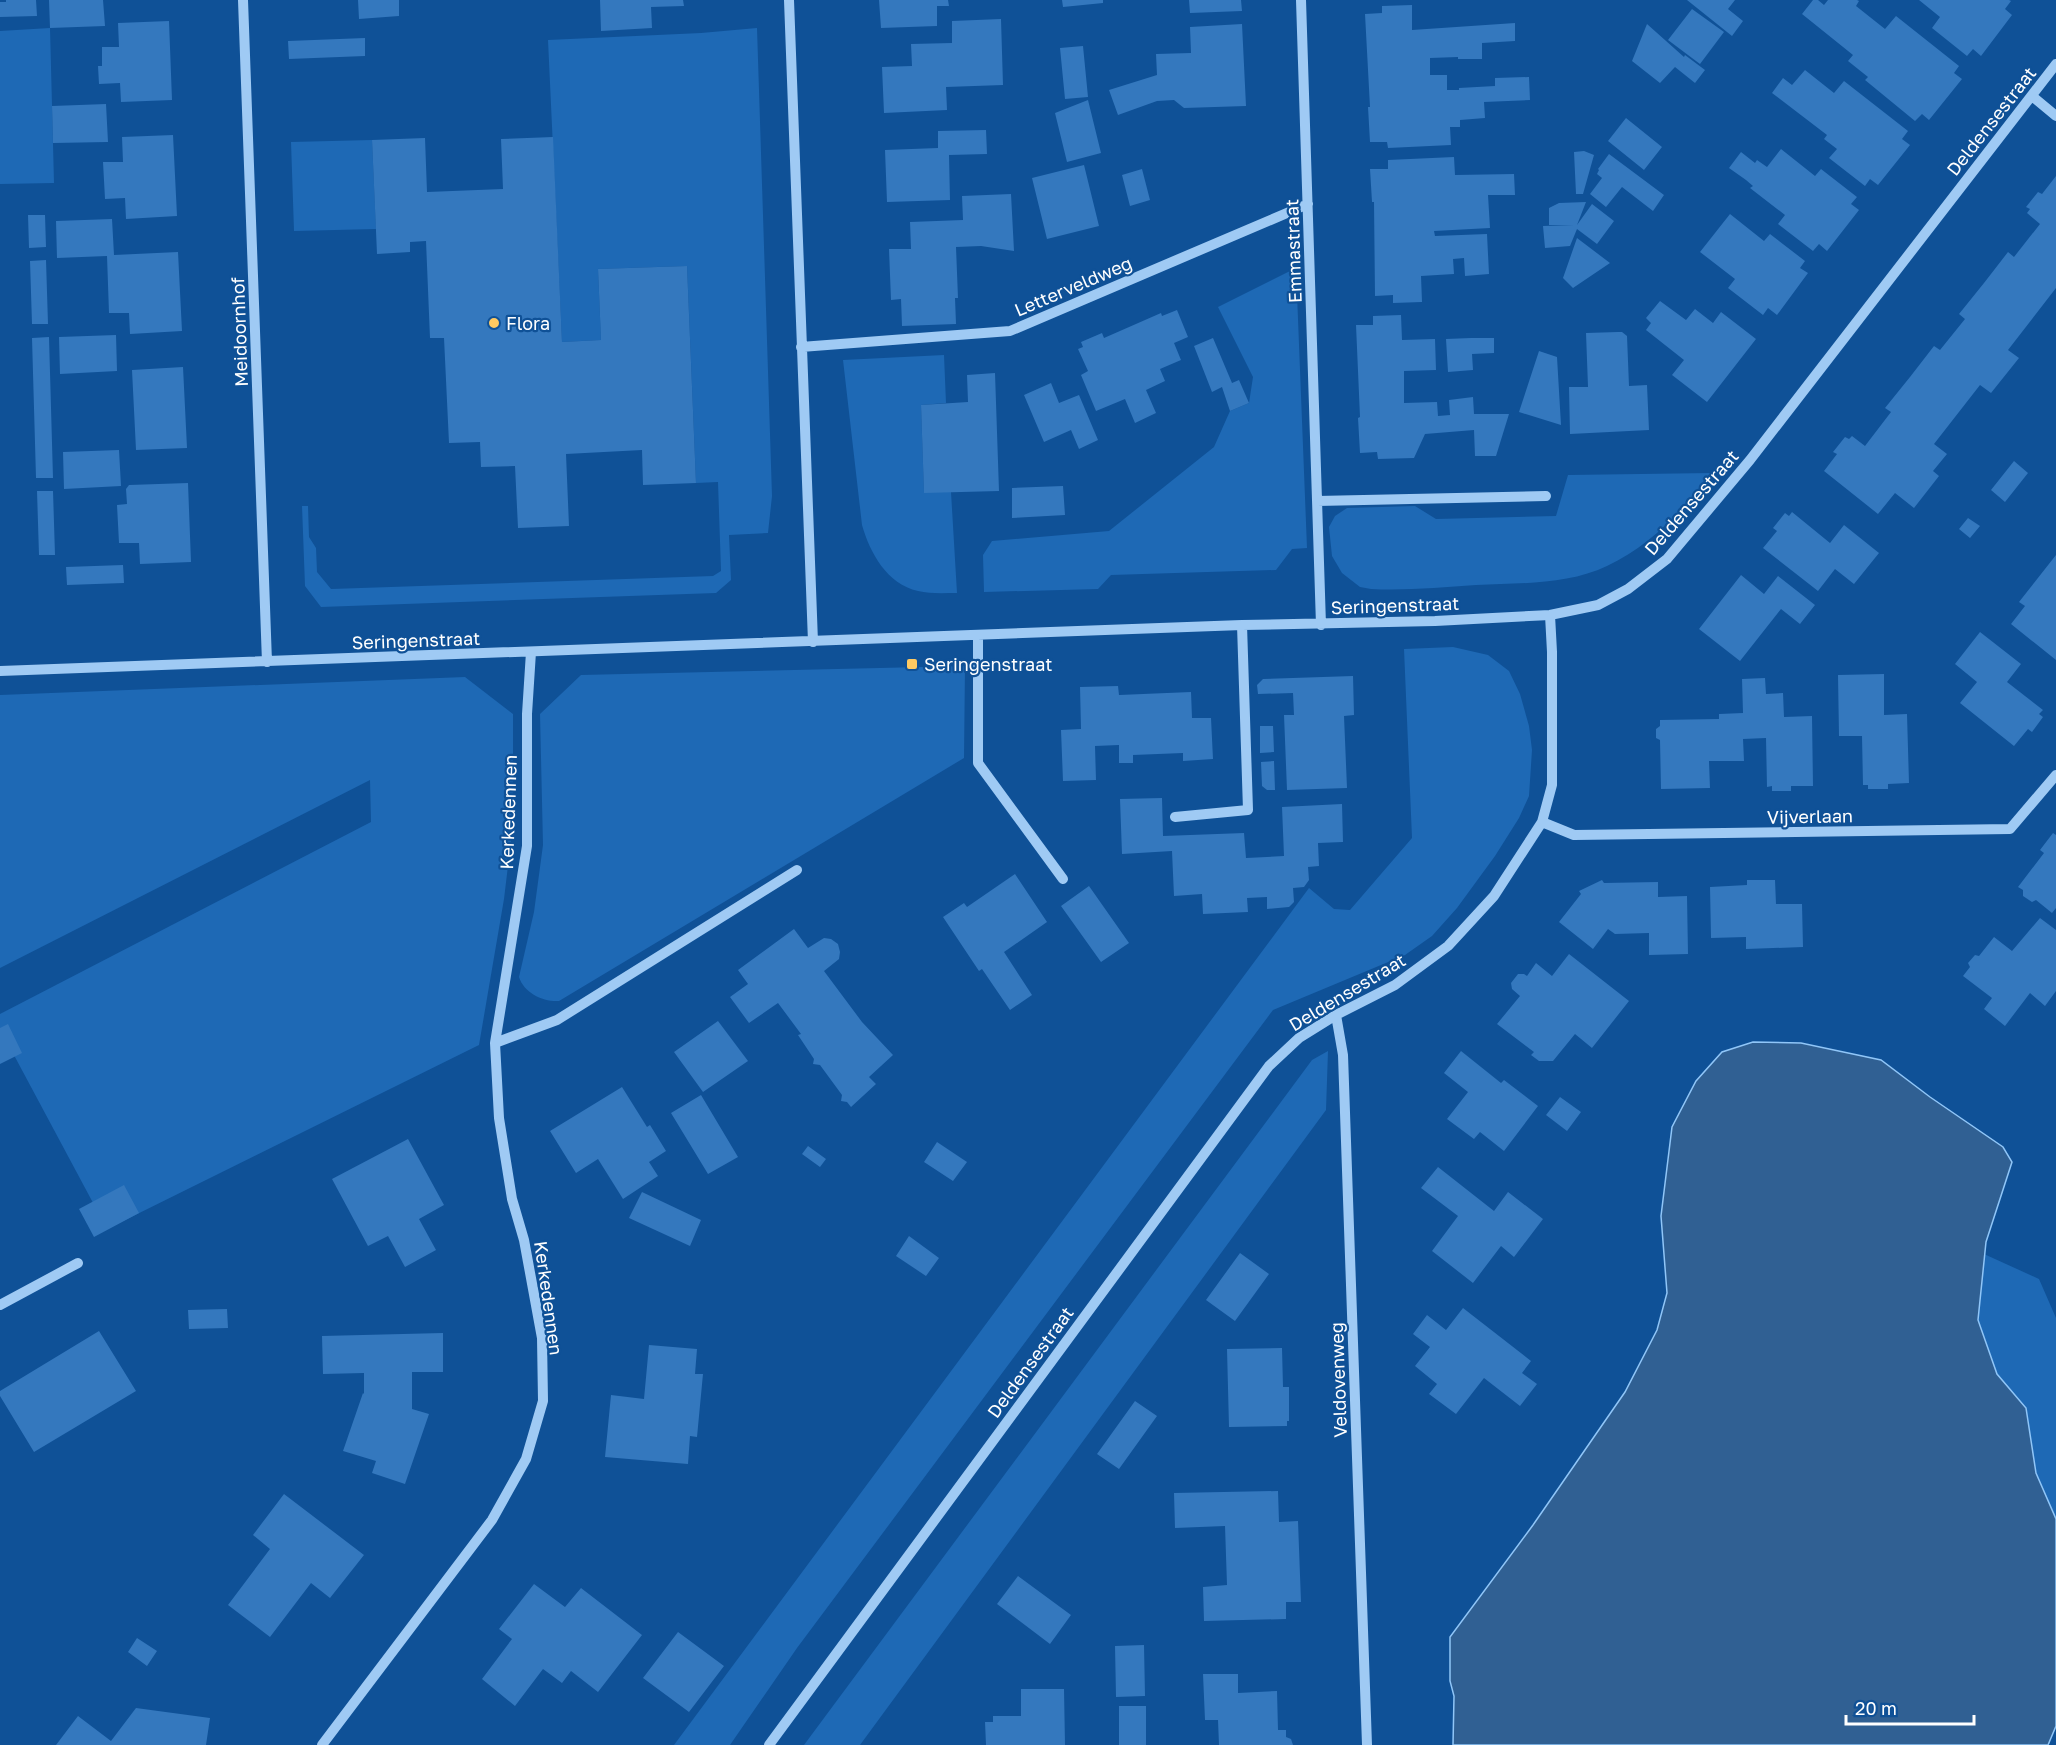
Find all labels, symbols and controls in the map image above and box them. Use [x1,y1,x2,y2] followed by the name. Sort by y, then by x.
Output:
[1942,62,2040,180] street label: Deldensestraat
[1280,199,1306,303] street label: Emmastraat
[1011,251,1135,321] street label: Letterveldweg
[226,276,252,387] street label: Meidoornhof
[506,312,550,334] place label: Flora
[487,316,501,330] marker: Flora
[1639,445,1743,559] street label: Deldensestraat
[1330,592,1460,618] street label: Seringenstraat
[351,627,481,653] street label: Seringenstraat
[924,653,1052,675] place label: Seringenstraat
[905,657,919,671] marker: Seringenstraat
[495,754,521,870] street label: Kerkedennen
[1767,804,1853,828] street label: Vijverlaan
[1285,949,1409,1035] street label: Deldensestraat
[530,1240,568,1356] street label: Kerkedennen
[982,1302,1078,1422] street label: Deldensestraat
[1325,1322,1351,1438] street label: Veldovenweg
[1846,1688,1974,1726] scale bar
[1855,1697,1897,1719] text: 20 m

